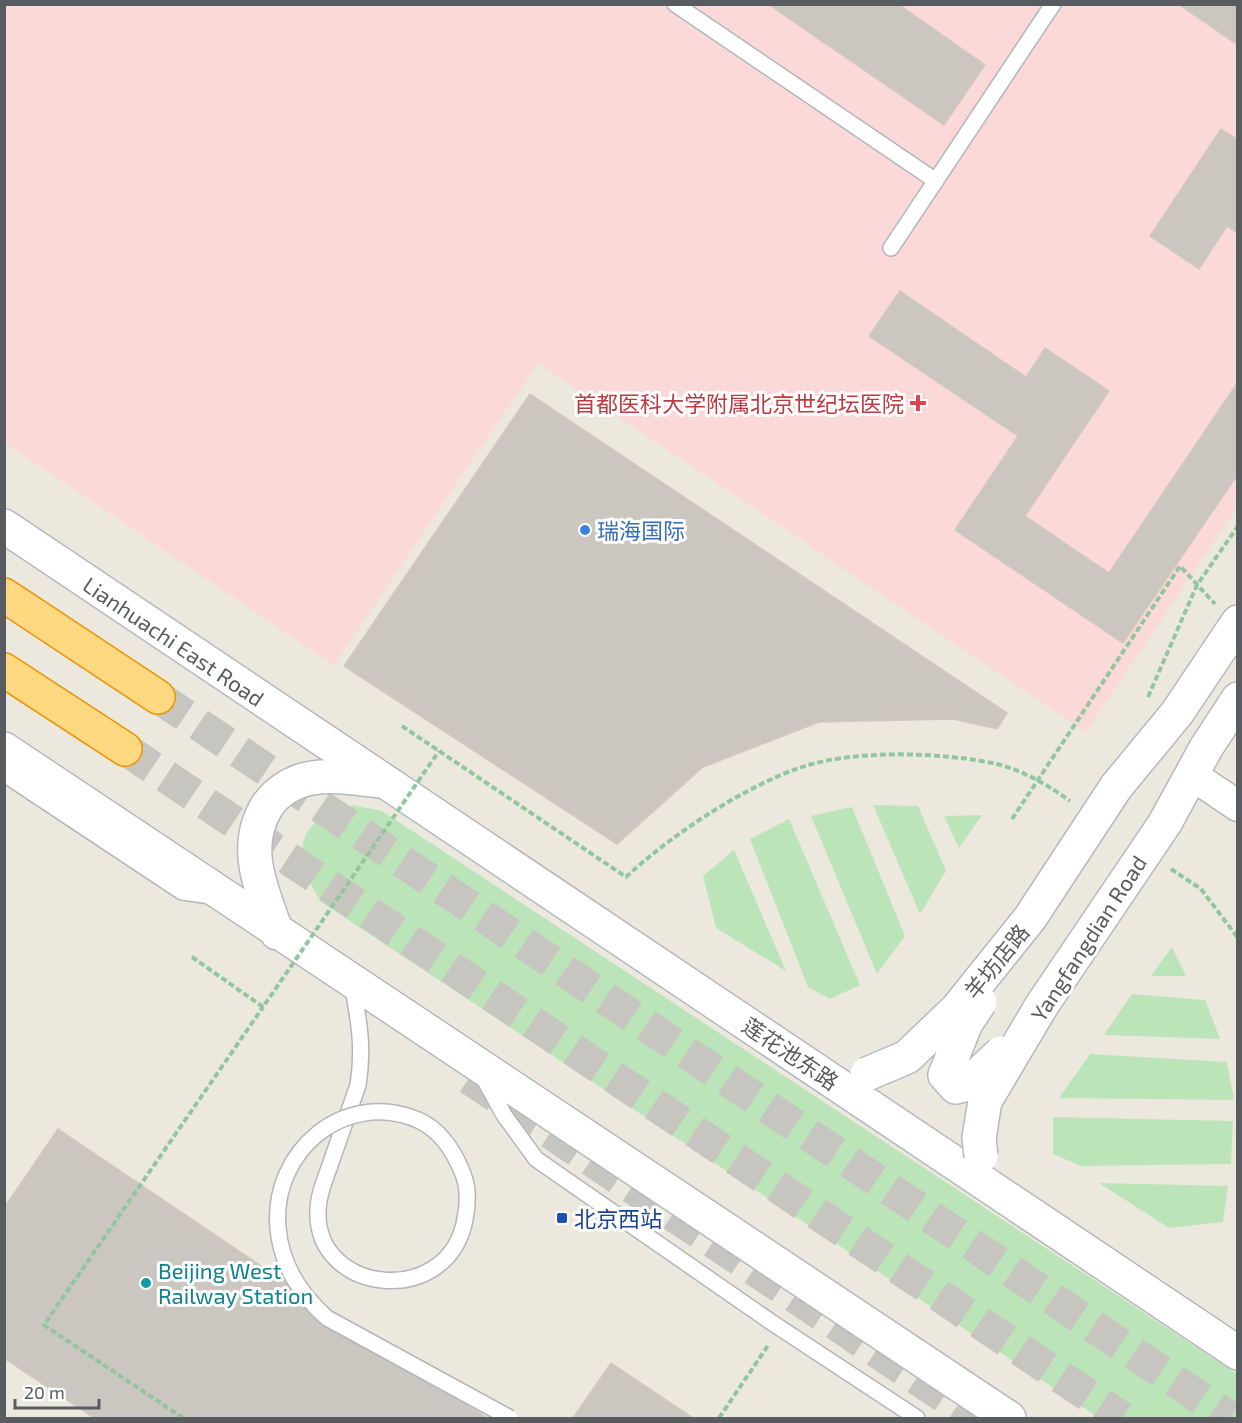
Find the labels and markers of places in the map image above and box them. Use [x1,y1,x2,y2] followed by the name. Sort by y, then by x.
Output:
[574,390,904,416] place label: 首都医科大学附属北京世纪坛医院
[909,394,927,412] marker: 首都医科大学附属北京世纪坛医院
[597,517,685,543] place label: 瑞海国际
[578,523,592,537] marker: 瑞海国际
[574,1205,662,1231] place label: 北京西站
[555,1211,569,1225] marker: 北京西站
[158,1257,313,1308] place label: Beijing West Railway Station
[139,1276,153,1290] marker: Beijing West Railway Station

